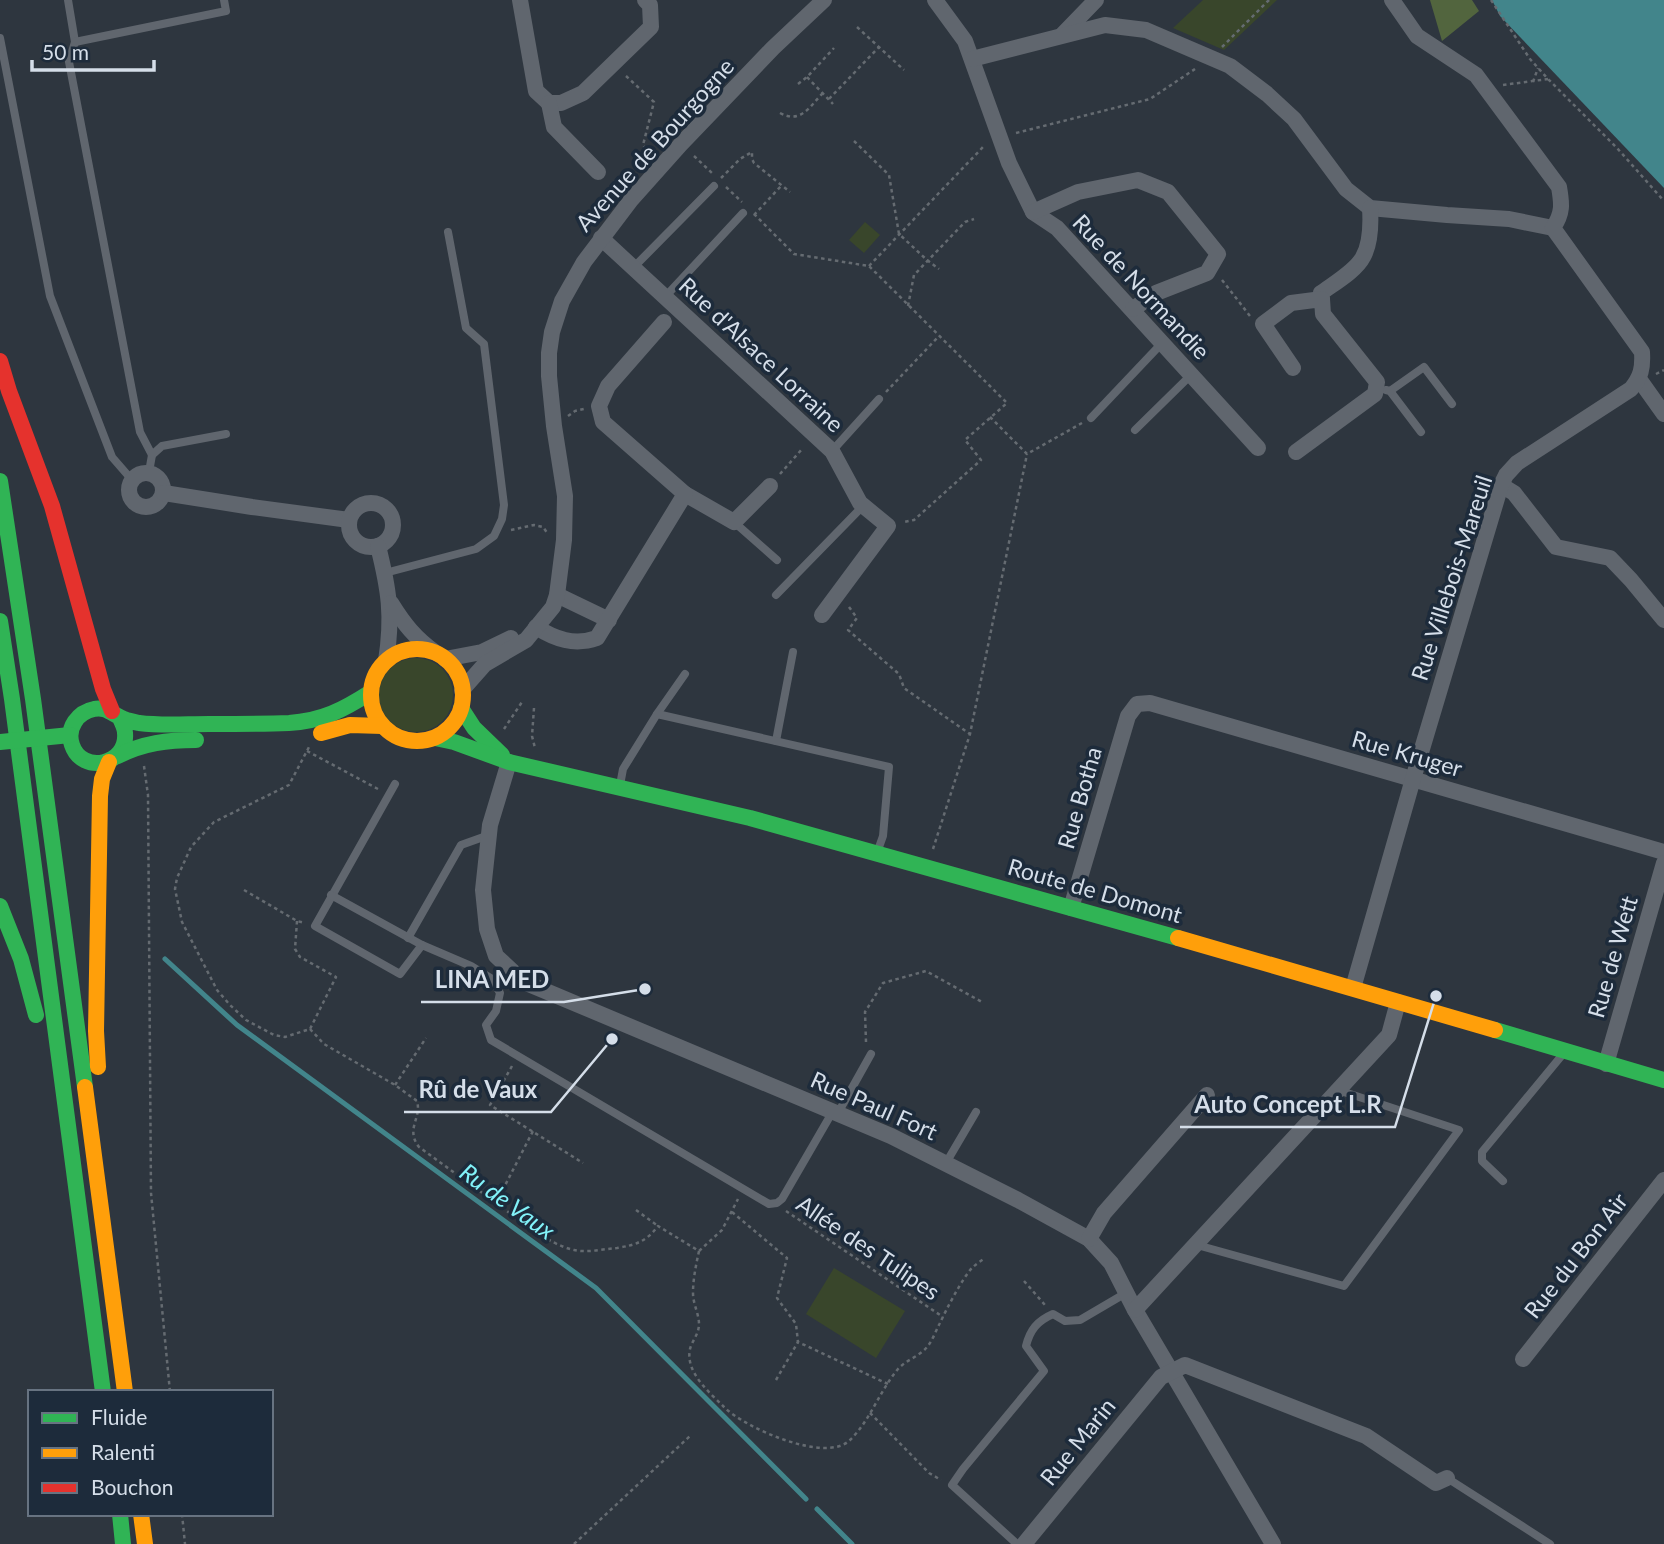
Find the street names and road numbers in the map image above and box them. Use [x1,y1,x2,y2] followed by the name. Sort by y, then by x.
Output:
[569,52,739,237] street label: Avenue de Bourgogne
[1067,208,1216,365] street label: Rue de Normandie
[674,271,850,438] street label: Rue d'Alsace Lorraine
[1405,471,1497,684] street label: Rue Villebois-Mareuil
[1349,724,1466,782] street label: Rue Kruger
[1051,743,1107,852] street label: Rue Botha
[1005,852,1186,928] street label: Route de Domont
[1581,892,1643,1021] street label: Rue de Wett
[807,1065,943,1146] street label: Rue Paul Fort
[1518,1187,1633,1324] street label: Rue du Bon Air
[792,1189,946,1305] street label: Allée des Tulipes
[1034,1392,1121,1491] street label: Rue Marin

